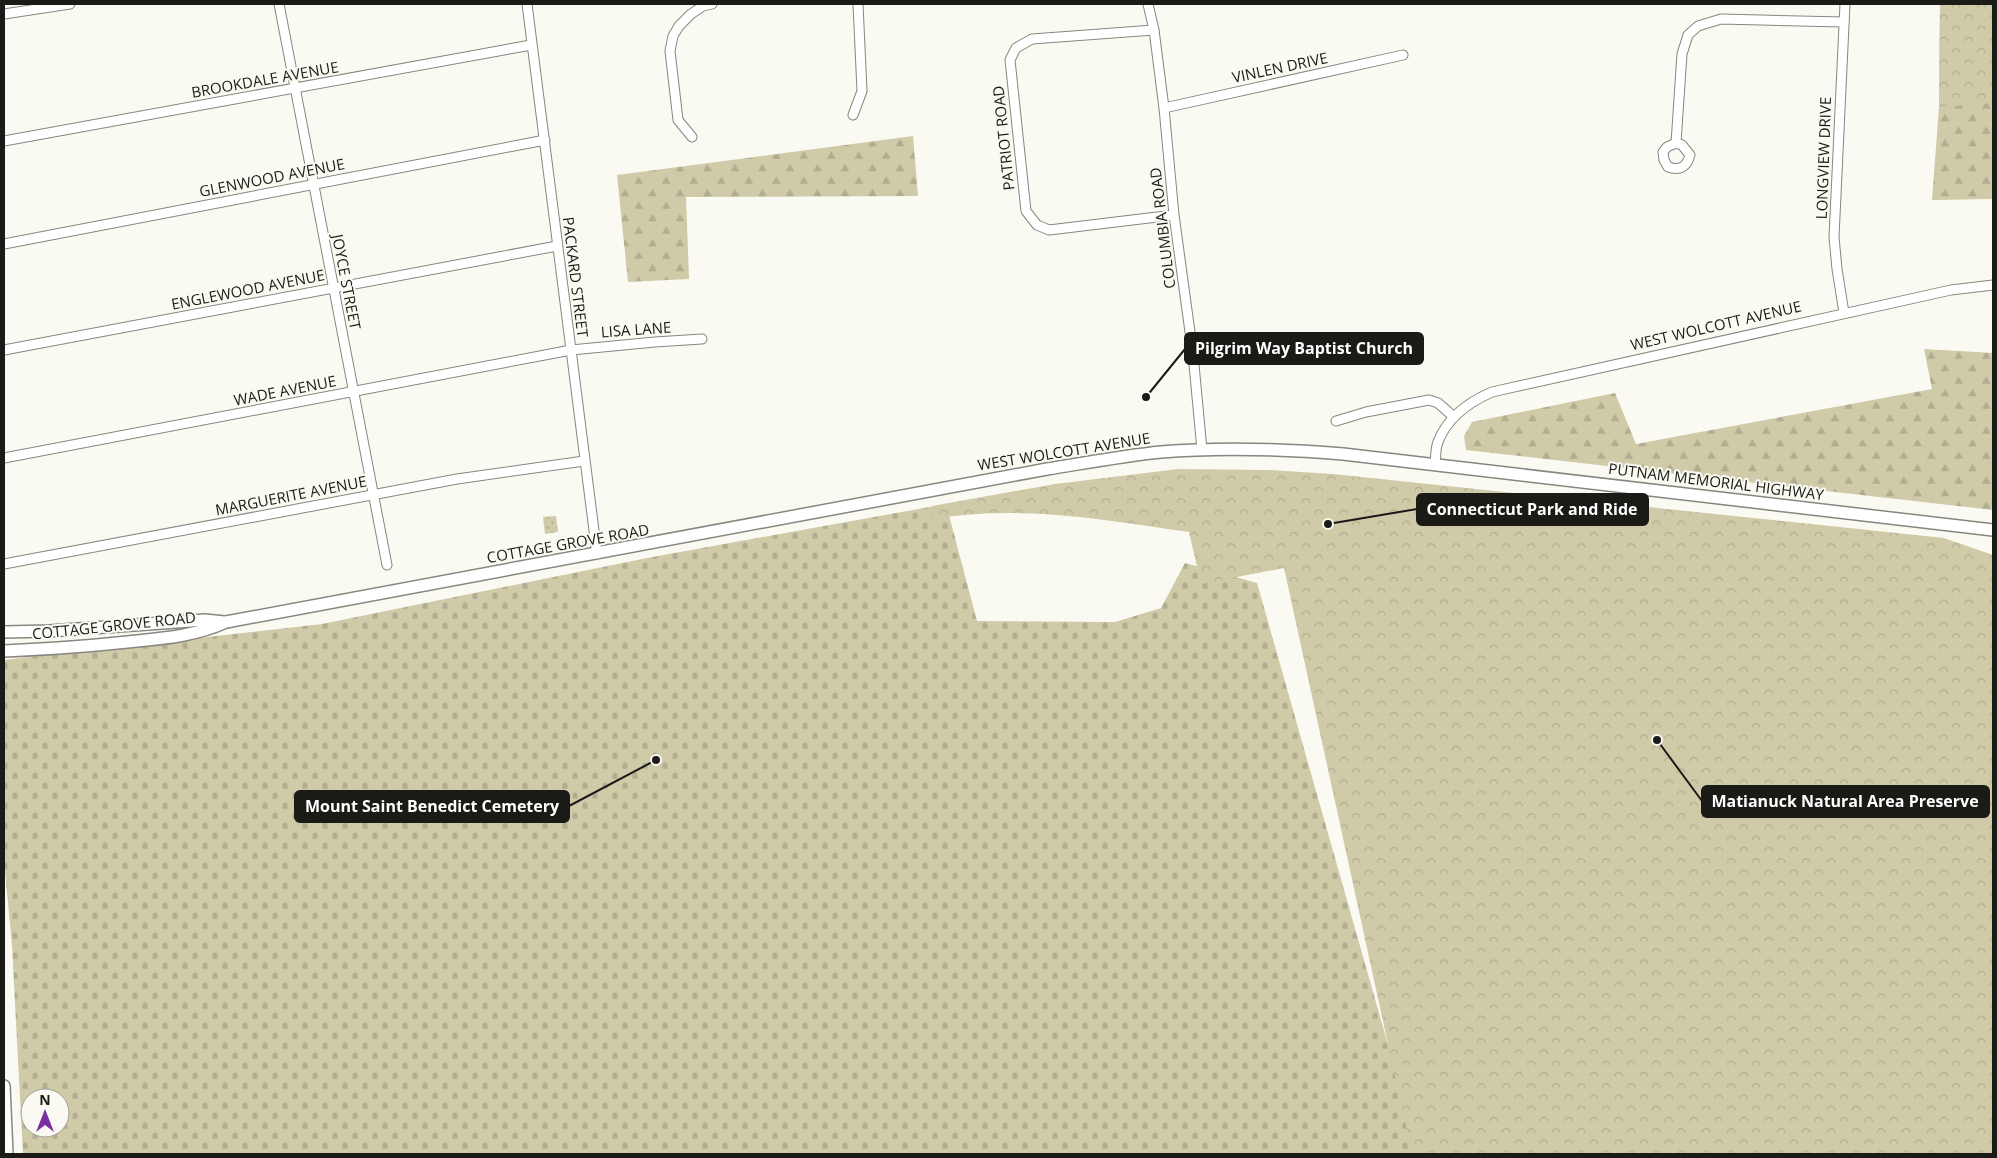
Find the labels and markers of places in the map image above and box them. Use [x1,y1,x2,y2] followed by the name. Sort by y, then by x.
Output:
[1185,333,1423,364] callout: Pilgrim Way Baptist Church
[1417,494,1648,525] callout: Connecticut Park and Ride
[1702,786,1989,817] callout: Matianuck Natural Area Preserve
[295,791,569,822] callout: Mount Saint Benedict Cemetery

